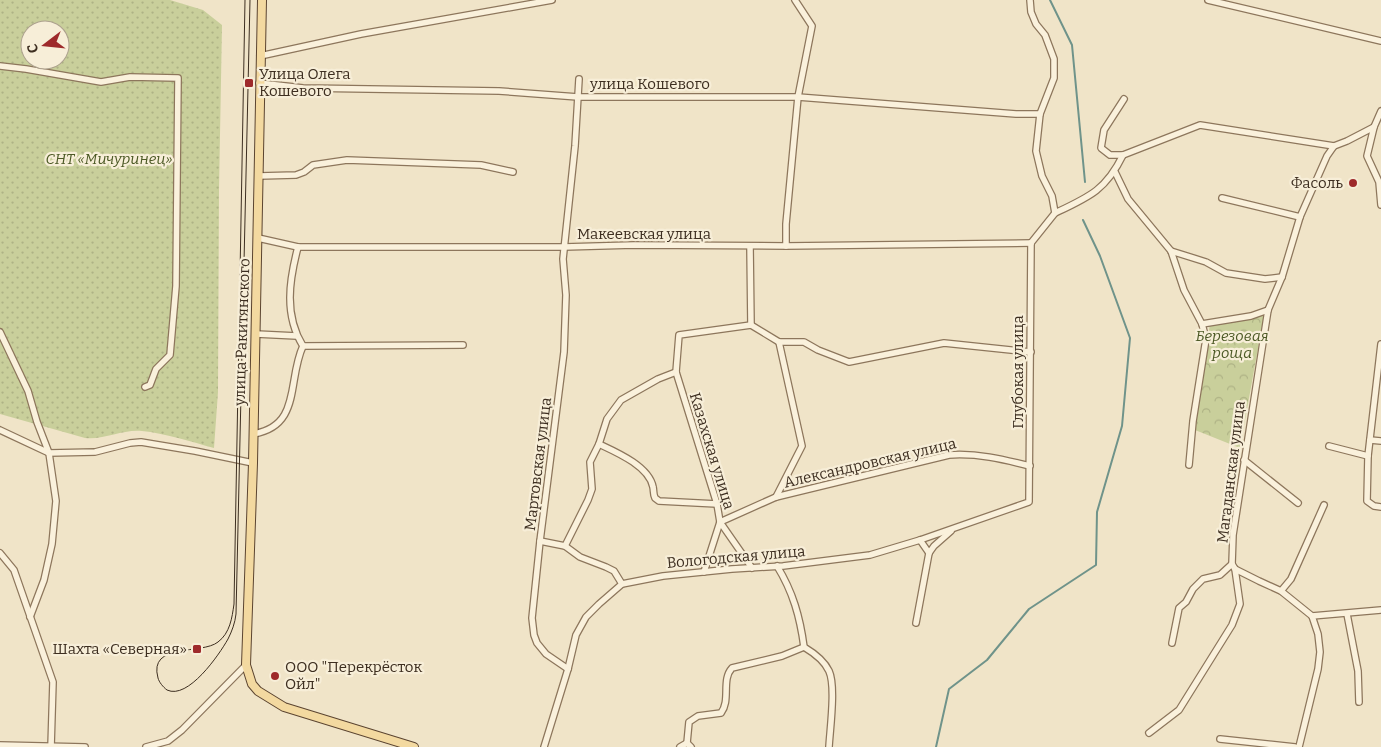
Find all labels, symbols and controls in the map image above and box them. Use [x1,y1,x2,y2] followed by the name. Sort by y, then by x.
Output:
[20,20,70,70] north arrow
[24,42,42,55] text: С
[259,65,350,100] place label: Улица Олега Кошевого
[589,75,710,93] street label: улица Кошевого
[243,77,255,89] marker: Улица Олега Кошевого
[45,150,173,168] park label: СНТ «Мичуринец»
[1291,174,1343,192] place label: Фасоль
[1347,177,1359,189] marker: Фасоль
[577,225,711,243] street label: Макеевская улица
[230,258,254,407] street label: улица Ракитянского
[1009,315,1027,429] street label: Глубокая улица
[1195,327,1269,362] park label: Березовая роща
[686,391,738,511] street label: Казахская улица
[521,396,555,532] street label: Мартовская улица
[1213,400,1249,544] street label: Магаданская улица
[782,434,958,492] street label: Александровская улица
[666,542,806,572] street label: Вологодская улица
[53,640,187,658] place label: Шахта «Северная»
[191,643,203,655] marker: Шахта «Северная»
[285,658,422,693] place label: ООО "Перекрёсток Ойл"
[269,670,281,682] marker: ООО "Перекрёсток Ойл"

